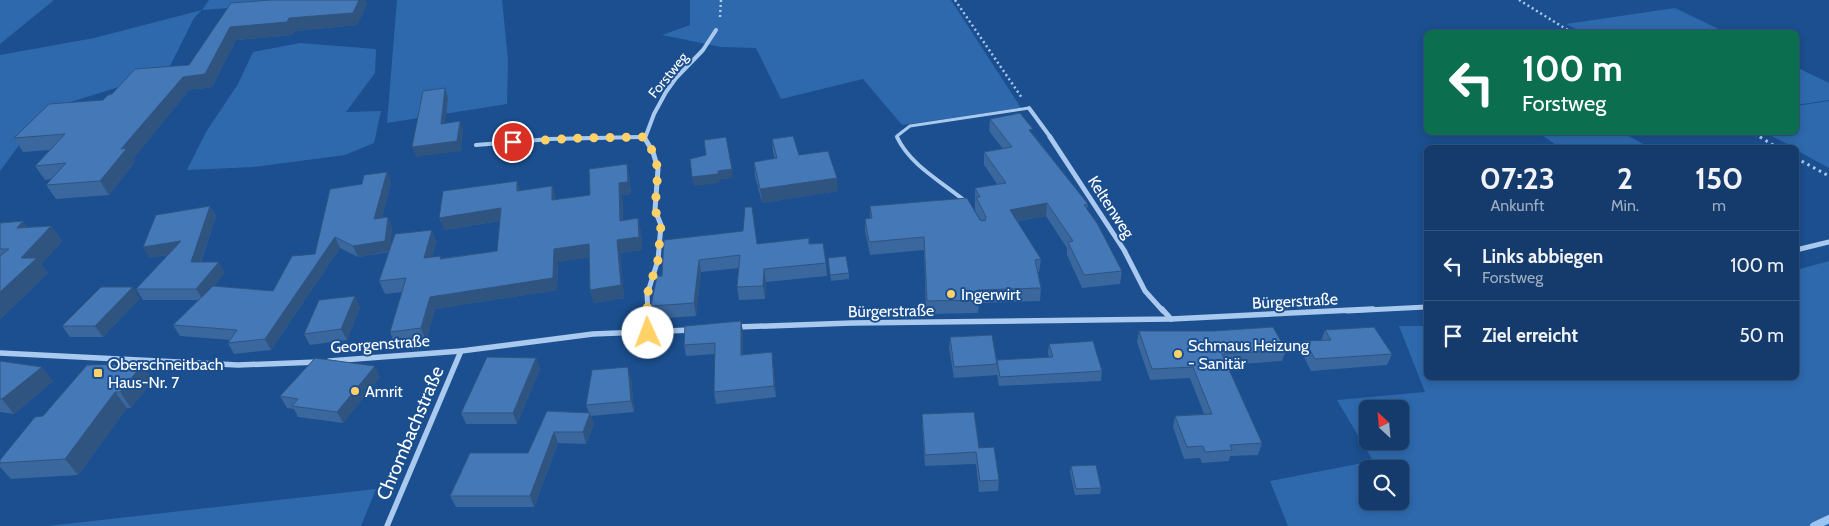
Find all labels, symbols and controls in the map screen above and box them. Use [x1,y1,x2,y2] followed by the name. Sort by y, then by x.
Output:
[1522,47,1623,90] text: 100 m
[644,48,692,101] street label: Forstweg
[1439,50,1504,115] icon: left
[1522,90,1606,117] text: Forstweg
[492,121,534,163] pin
[499,128,527,156] icon: arrive
[1480,160,1555,197] text: 07:23
[1617,160,1633,197] text: 2
[1695,160,1743,197] text: 150
[1084,172,1139,243] street label: Keltenweg
[1490,196,1544,215] text: Ankunft
[1611,196,1639,215] text: Min.
[1712,196,1726,215] text: m
[1482,245,1603,268] text: Links abbiegen
[1439,252,1467,280] icon: left
[1730,254,1784,277] text: 100 m
[1482,268,1543,287] text: Forstweg
[961,285,1021,304] place label: Ingerwirt
[945,288,957,300] marker: Ingerwirt
[1252,289,1338,313] street label: Bürgerstraße
[848,301,934,321] street label: Bürgerstraße
[621,306,673,358] position arrow
[1439,322,1467,350] icon: arrive
[1482,324,1578,347] text: Ziel erreicht
[1740,324,1784,347] text: 50 m
[330,331,430,357] street label: Georgenstraße
[1188,336,1310,373] place label: Schmaus Heizung - Sanitär
[1172,348,1184,360] marker: Schmaus Heizung - Sanitär
[108,355,223,392] place label: Oberschneitbach Haus-Nr. 7
[371,362,449,503] street label: Chrombachstraße
[92,367,104,379] marker: Oberschneitbach Haus-Nr. 7
[365,382,403,401] place label: Amrit
[349,385,361,397] marker: Amrit
[1359,400,1409,450] north arrow
[1359,400,1409,510] map controls
[1359,460,1409,510] button: search

